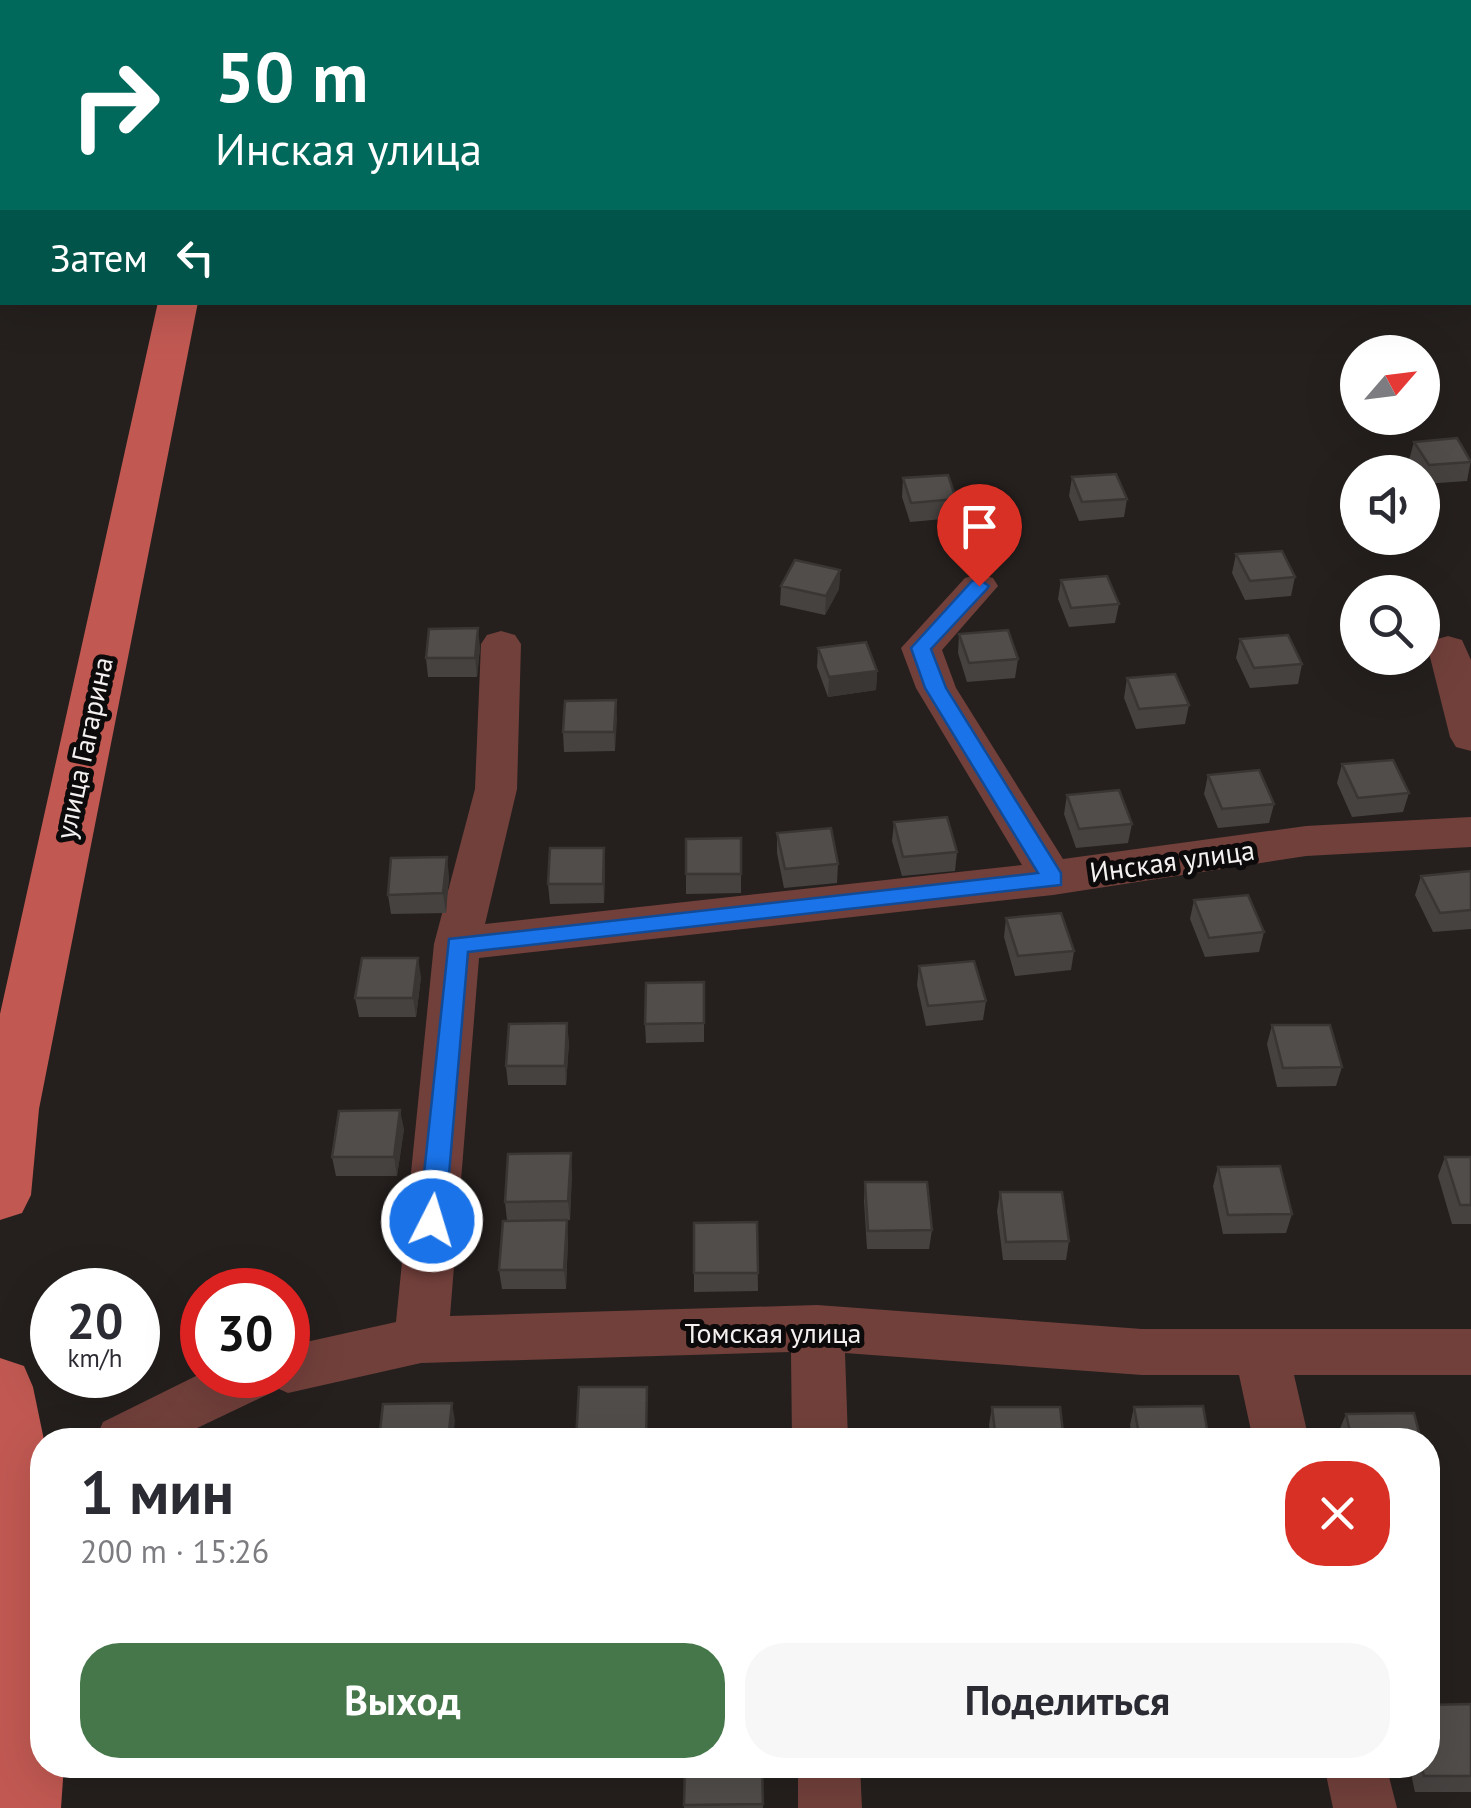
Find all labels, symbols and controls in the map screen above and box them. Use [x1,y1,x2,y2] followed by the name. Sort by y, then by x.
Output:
[215,31,368,121] text: 50 m
[50,40,180,170] icon: right
[215,119,482,177] text: Инская улица
[168,230,223,285] icon: left
[50,233,148,282] text: Затем
[1340,335,1440,435] north arrow
[1340,335,1440,675] map controls
[1340,455,1440,555] button: sound
[937,484,1022,587] pin
[952,499,1007,554] icon: arrive
[1340,575,1440,675] button: search
[46,653,121,843] street label: улица Гагарина
[1087,831,1257,890] street label: Инская улица
[380,1169,484,1273] position arrow
[180,1268,310,1398] speed limit sign: 30
[67,1288,123,1353] text: 20
[685,1314,861,1351] street label: Томская улица
[68,1342,122,1374] text: km/h
[80,1453,234,1531] text: 1 мин
[1285,1461,1390,1566] button: close
[80,1530,269,1572] text: 200 m · 15:26
[80,1643,725,1758] button: Выход
[745,1643,1390,1758] button: Поделиться

